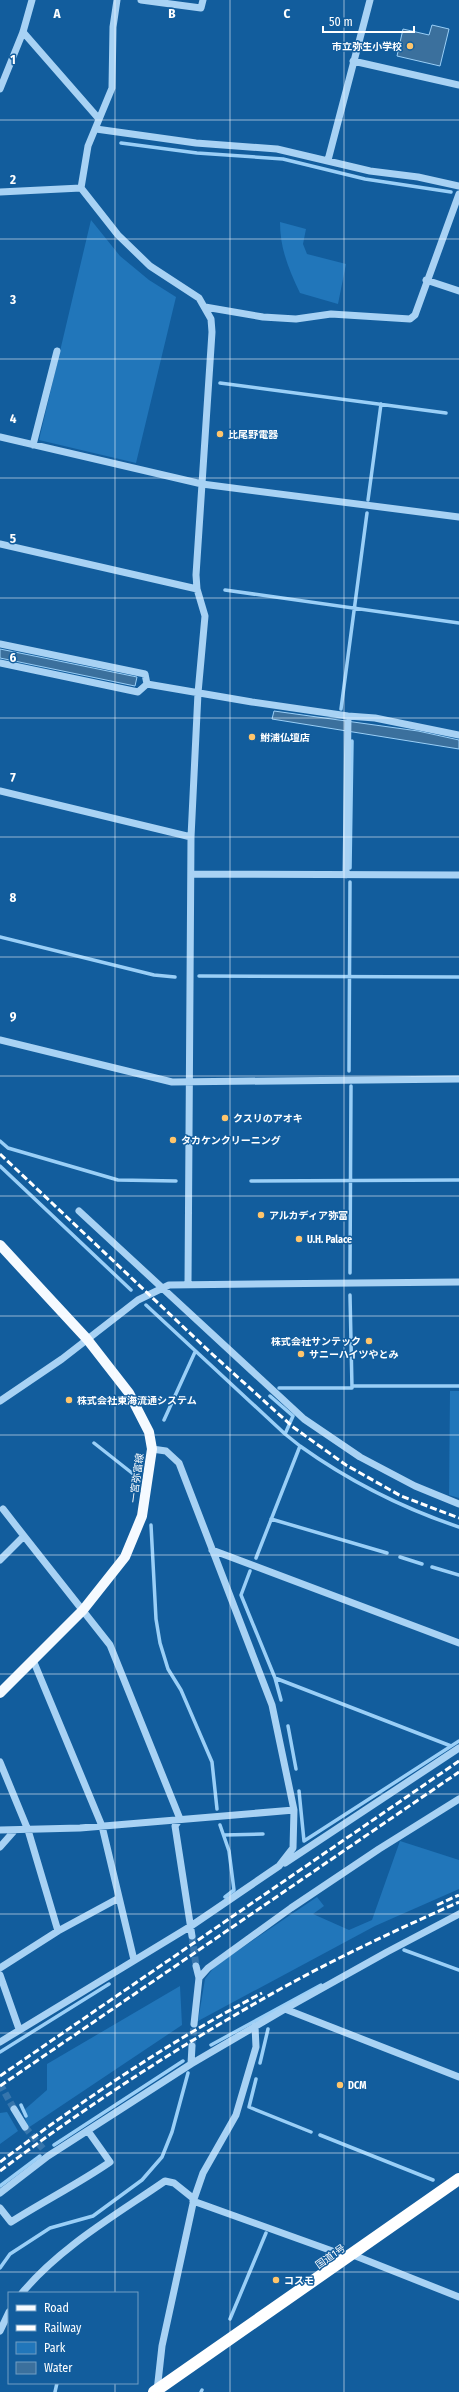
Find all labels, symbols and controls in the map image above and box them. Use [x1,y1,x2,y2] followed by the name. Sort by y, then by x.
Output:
[52,6,61,21] text: A
[168,6,176,21] text: B
[284,6,291,21] text: C
[323,8,414,34] scale bar
[329,15,353,29] text: 50 m
[332,41,402,53] place label: 市立弥生小学校
[405,41,415,51] marker: 市立弥生小学校
[10,52,16,67] text: 1
[9,172,16,187] text: 2
[9,292,16,307] text: 3
[10,411,17,426] text: 4
[215,429,225,439] marker: 比尾野電器
[228,429,279,441] place label: 比尾野電器
[10,531,16,546] text: 5
[10,650,17,665] text: 6
[247,732,257,742] marker: 鮒浦仏壇店
[260,732,310,744] place label: 鮒浦仏壇店
[10,770,16,785] text: 7
[10,890,17,905] text: 8
[10,1009,17,1024] text: 9
[220,1113,230,1123] marker: クスリのアオキ
[233,1113,303,1125] place label: クスリのアオキ
[168,1135,178,1145] marker: タカケンクリーニング
[181,1135,281,1147] place label: タカケンクリーニング
[256,1210,266,1220] marker: アルカディア弥富
[269,1210,348,1222] place label: アルカディア弥富
[294,1234,304,1244] marker: U.H. Palace
[307,1234,352,1246] place label: U.H. Palace
[271,1336,361,1348] place label: 株式会社サンテック
[364,1336,374,1346] marker: 株式会社サンテック
[296,1349,306,1359] marker: サニーハイツやとみ
[309,1349,399,1361] place label: サニーハイツやとみ
[64,1395,74,1405] marker: 株式会社東海流通システム
[77,1395,197,1407] place label: 株式会社東海流通システム
[128,1453,146,1504] street label: 一宮弥富線
[335,2080,345,2090] marker: DCM
[348,2080,366,2092] place label: DCM
[313,2242,348,2271] street label: 国道1号
[271,2275,281,2285] marker: コスモ
[284,2275,314,2287] place label: コスモ
[8,2292,138,2384] legend
[44,2301,69,2315] text: Road
[44,2321,82,2335] text: Railway
[44,2341,66,2355] text: Park
[44,2361,73,2375] text: Water

